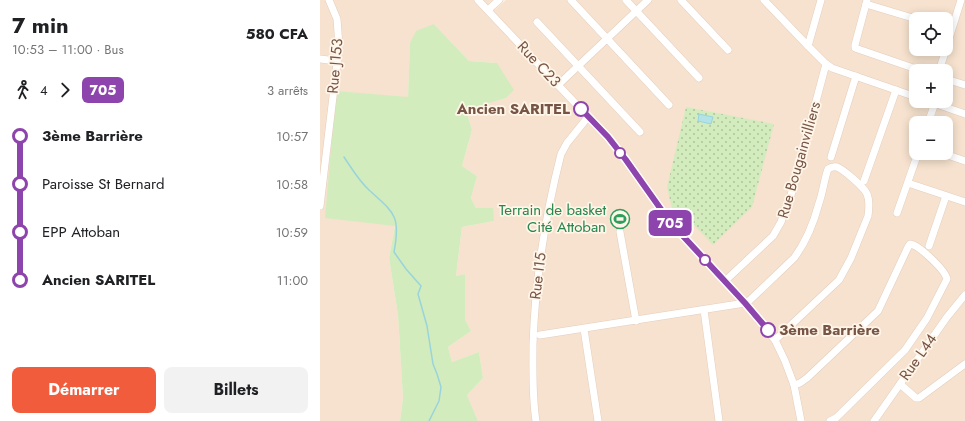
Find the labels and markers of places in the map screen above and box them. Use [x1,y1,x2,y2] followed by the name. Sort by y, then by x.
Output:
[456,98,570,120] place label: Ancien SARITEL
[573,101,589,117] marker: Ancien SARITEL
[614,147,626,159] unlabelled marker
[499,199,606,238] place label: Terrain de basket Cité Attoban
[609,208,631,230] sports icon: Terrain de basket Cité Attoban
[699,254,711,266] unlabelled marker
[779,319,880,341] place label: 3ème Barrière
[760,322,776,338] marker: 3ème Barrière

